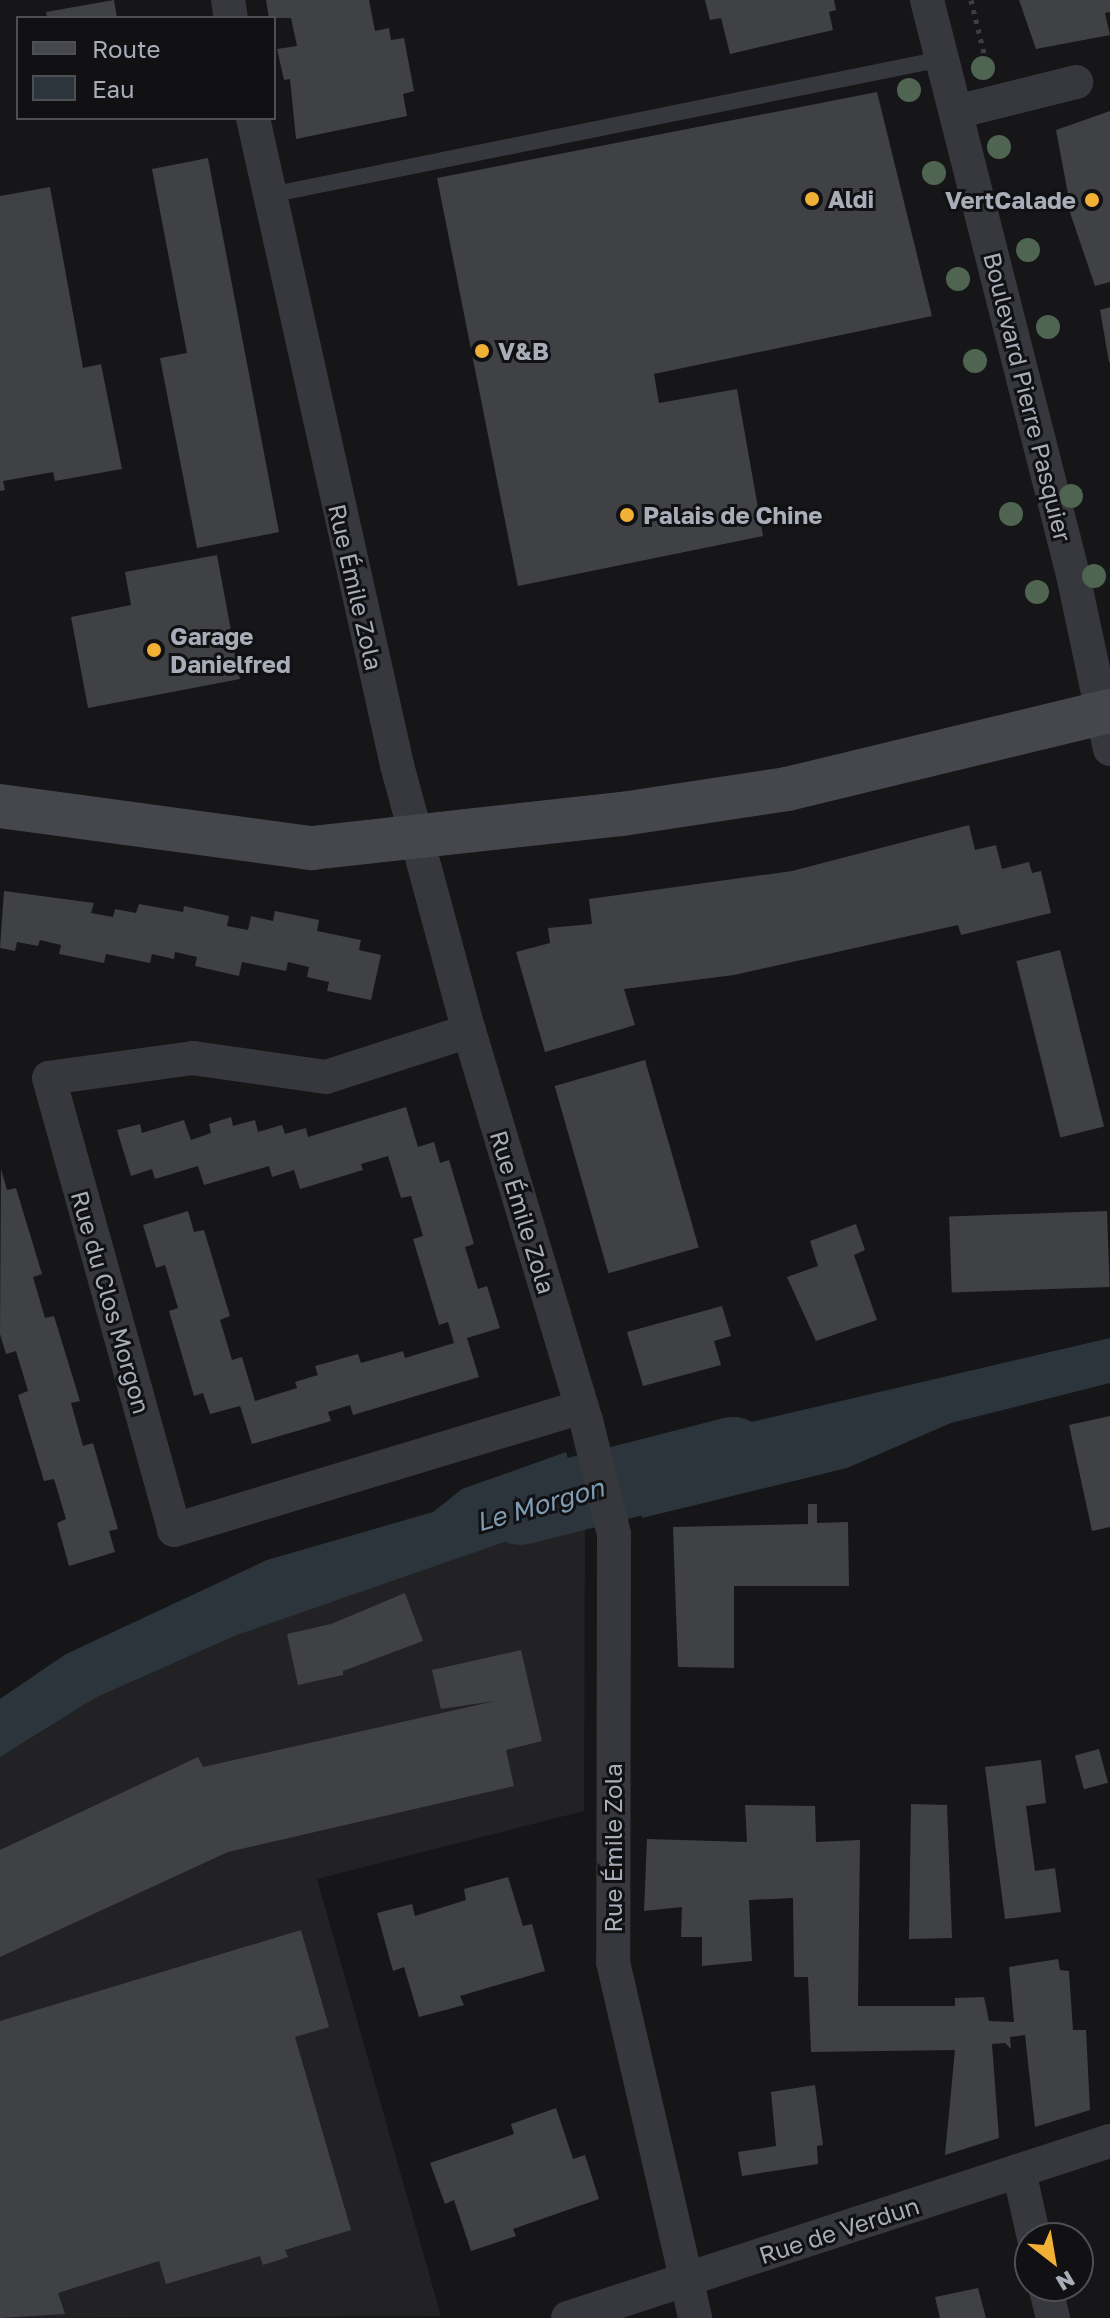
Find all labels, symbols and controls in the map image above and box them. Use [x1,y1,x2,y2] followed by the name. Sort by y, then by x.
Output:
[16,16,276,120] legend
[92,34,161,63] text: Route
[92,74,134,103] text: Eau
[828,185,874,213] place label: Aldi
[945,186,1076,214] place label: VertCalade
[803,190,821,208] marker: Aldi
[1083,191,1101,209] marker: VertCalade
[978,249,1078,545] street label: Boulevard Pierre Pasquier
[498,337,549,365] place label: V&B
[473,342,491,360] marker: V&B
[323,501,389,673] street label: Rue Émile Zola
[643,501,822,529] place label: Palais de Chine
[618,506,636,524] marker: Palais de Chine
[170,622,291,678] place label: Garage Danielfred
[145,641,163,659] marker: Garage Danielfred
[484,1127,562,1297] street label: Rue Émile Zola
[65,1187,157,1417] street label: Rue du Clos Morgon
[472,1472,608,1538] water label: Le Morgon
[599,1763,627,1933] street label: Rue Émile Zola
[755,2191,923,2269] street label: Rue de Verdun
[1014,2222,1094,2302] north arrow
[1051,2265,1080,2297] text: N

